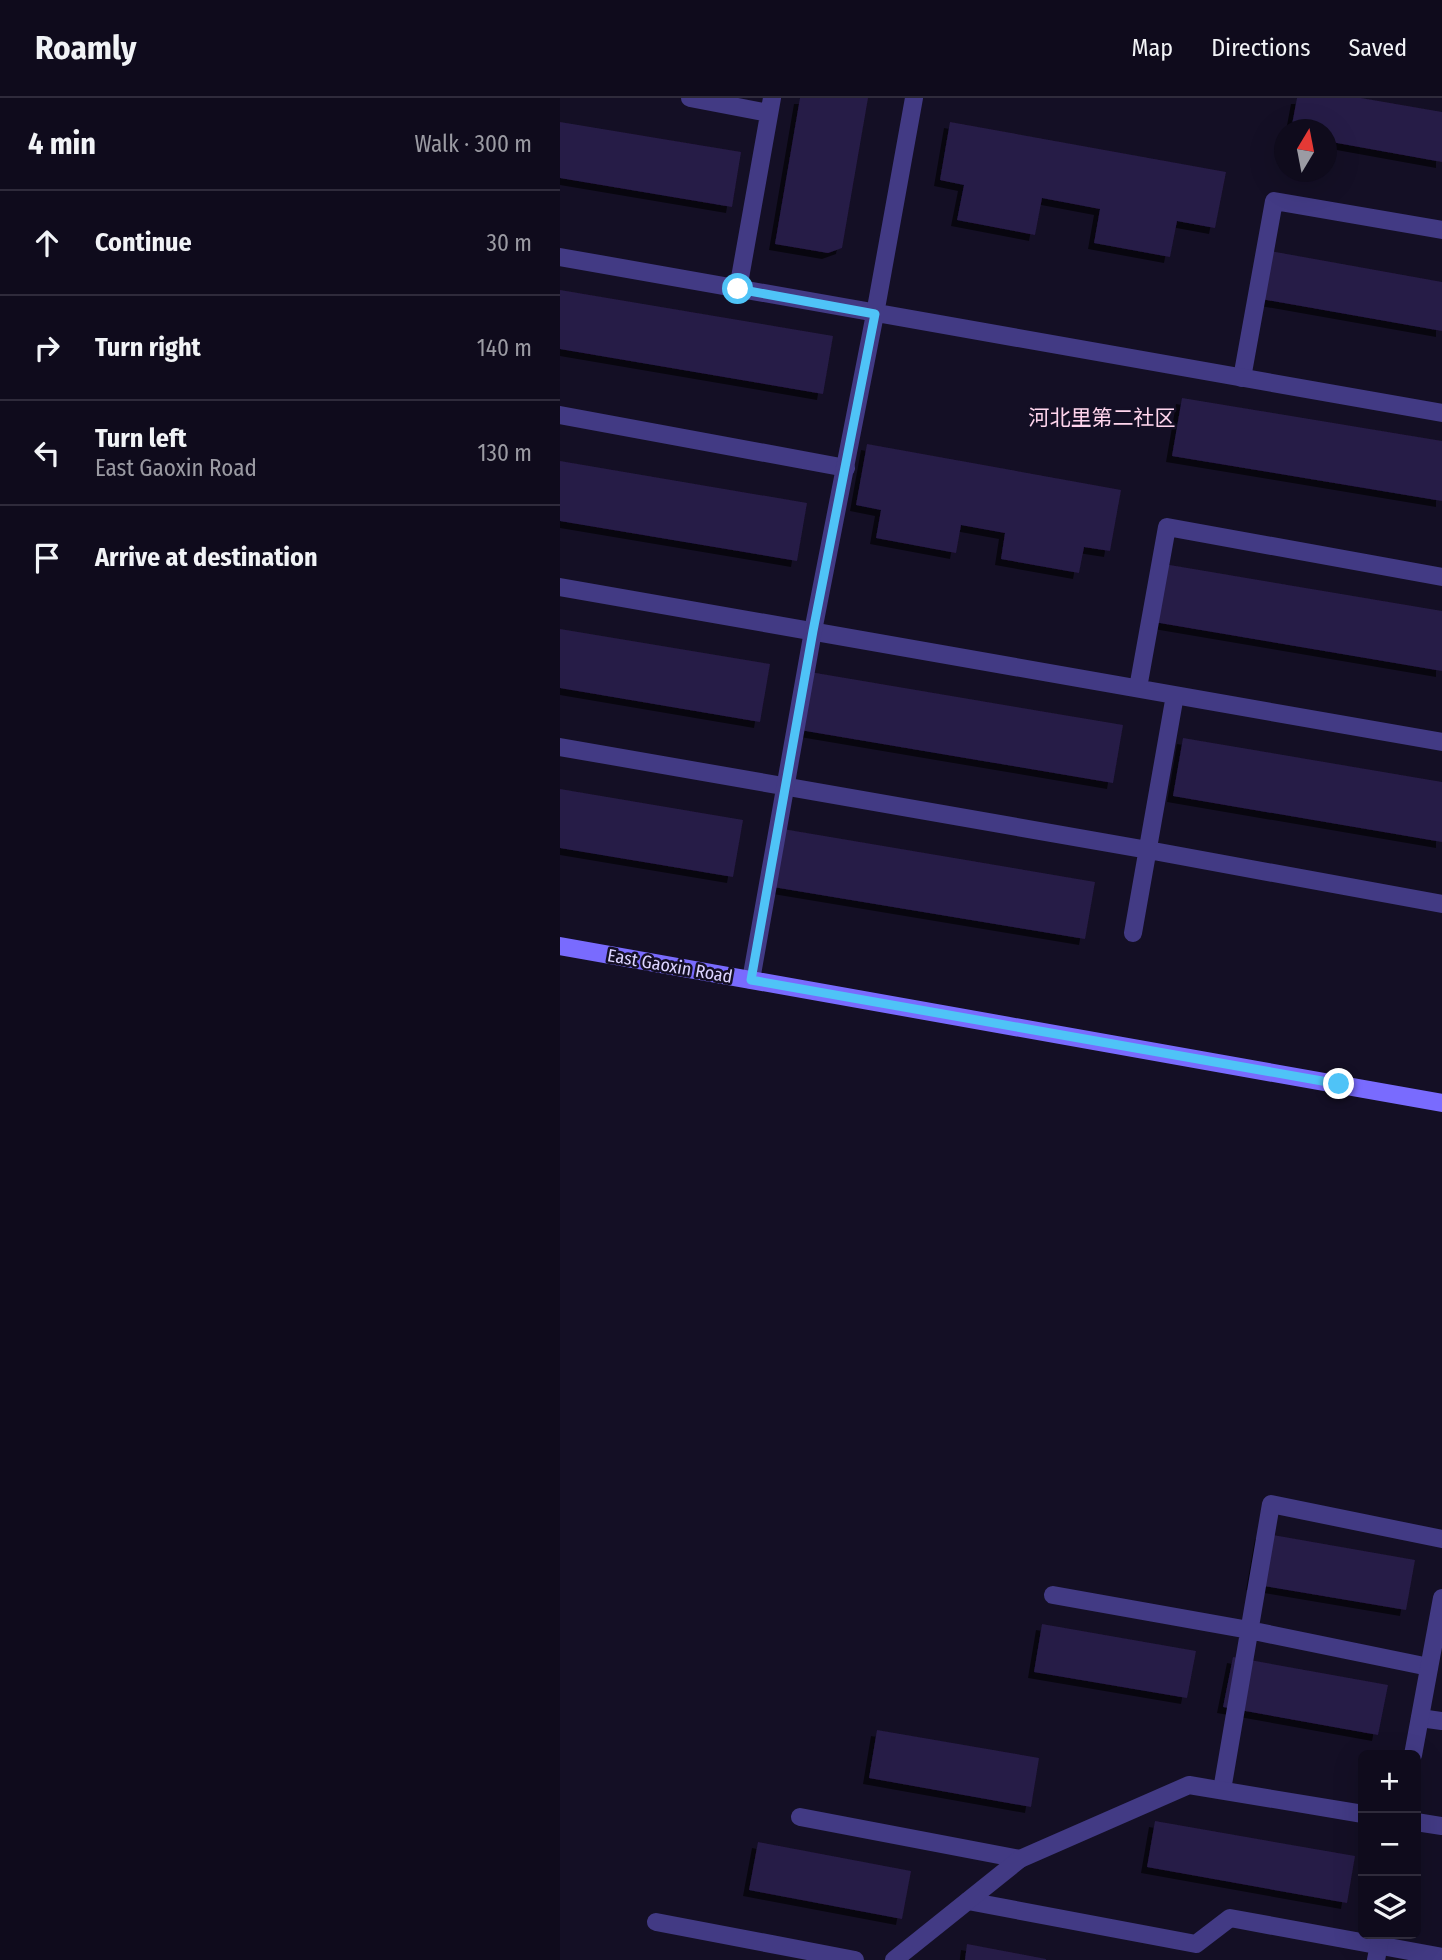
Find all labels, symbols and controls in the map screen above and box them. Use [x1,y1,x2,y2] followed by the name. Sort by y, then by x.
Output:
[35,28,136,68] text: Roamly
[1132,34,1173,62] text: Map
[1211,34,1310,62] text: Directions
[1348,34,1407,62] text: Saved
[1274,119,1337,182] north arrow
[28,126,96,162] text: 4 min
[415,130,532,158] text: Walk · 300 m
[28,224,66,262] icon: ahead
[95,227,192,258] text: Continue
[487,229,532,257] text: 30 m
[722,273,753,304] route start
[28,329,66,367] icon: right
[95,332,201,363] text: Turn right
[477,334,532,362] text: 140 m
[1029,405,1176,431] district label: 河北里第二社区
[95,423,187,454] text: Turn left
[28,434,66,472] icon: left
[478,439,532,467] text: 130 m
[95,454,257,482] text: East Gaoxin Road
[28,539,66,577] icon: arrive
[95,542,318,573] text: Arrive at destination
[606,944,734,988] street label: East Gaoxin Road
[1323,1068,1354,1099] route end
[1358,1750,1421,1939] map controls
[1358,1750,1421,1813] button: +
[1358,1813,1421,1876] button: −
[1358,1876,1421,1939] button: layers

